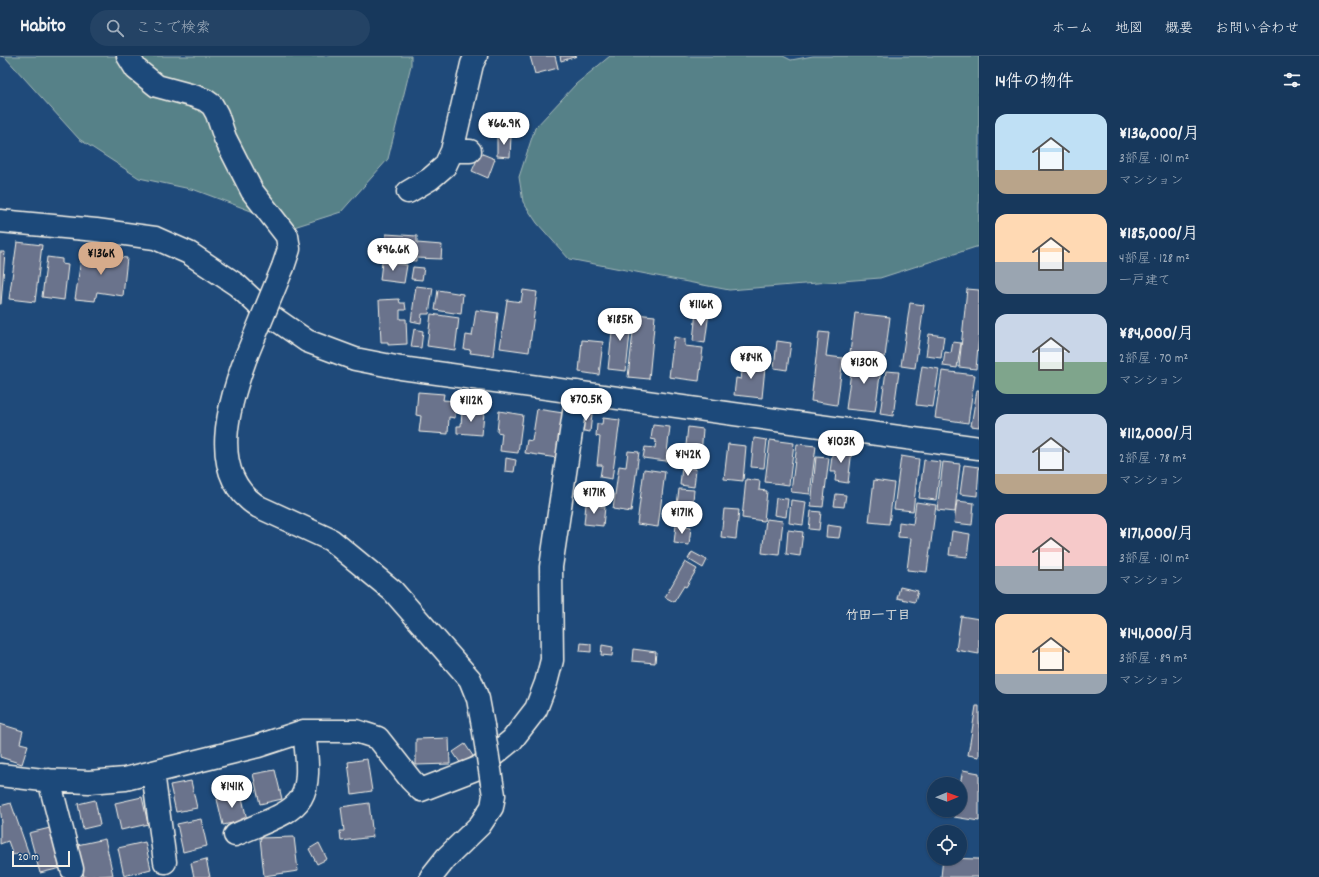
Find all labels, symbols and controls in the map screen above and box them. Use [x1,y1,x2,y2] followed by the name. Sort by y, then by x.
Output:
[90,10,370,46] search box
[20,14,66,41] text: Habito
[104,17,126,39] icon: search
[136,18,211,40] text: ここで検索
[1052,19,1093,39] text: ホーム
[1115,19,1143,39] text: 地図
[1165,19,1193,39] text: 概要
[1215,19,1299,39] text: お問い合わせ
[1281,69,1303,91] icon: filters
[995,71,1074,95] text: 14件の物件
[471,112,537,146] pin: ¥66.9K
[487,115,521,134] text: ¥66.9K
[1119,123,1200,147] text: ¥136,000/月
[1027,130,1075,178] icon: home
[1119,150,1189,169] text: 3部屋 · 101 m²
[1119,172,1183,191] text: マンション
[1119,223,1199,247] text: ¥185,000/月
[1027,230,1075,278] icon: home
[360,238,426,272] pin: ¥96.6K
[376,241,410,260] text: ¥96.6K
[73,242,129,276] pin: ¥136K
[87,245,115,264] text: ¥136K
[1119,250,1190,269] text: 4部屋 · 128 m²
[1119,272,1171,291] text: 一戸建て
[673,293,729,327] pin: ¥116K
[689,296,713,315] text: ¥116K
[592,308,648,342] pin: ¥185K
[607,311,633,330] text: ¥185K
[1119,323,1194,347] text: ¥84,000/月
[1027,330,1075,378] icon: home
[727,346,775,380] pin: ¥84K
[740,349,762,368] text: ¥84K
[1119,350,1188,369] text: 2部屋 · 70 m²
[836,351,892,385] pin: ¥130K
[850,354,878,373] text: ¥130K
[1119,372,1183,391] text: マンション
[553,388,619,422] pin: ¥70.5K
[443,389,499,423] pin: ¥112K
[570,391,602,410] text: ¥70.5K
[459,392,483,411] text: ¥112K
[1119,423,1195,447] text: ¥112,000/月
[813,430,869,464] pin: ¥103K
[1027,430,1075,478] icon: home
[827,433,855,452] text: ¥103K
[660,443,716,477] pin: ¥142K
[675,446,701,465] text: ¥142K
[1119,450,1186,469] text: 2部屋 · 78 m²
[1119,472,1183,491] text: マンション
[566,481,622,515] pin: ¥171K
[583,484,605,503] text: ¥171K
[654,501,710,535] pin: ¥171K
[671,504,693,523] text: ¥171K
[1119,523,1194,547] text: ¥171,000/月
[1027,530,1075,578] icon: home
[1119,550,1189,569] text: 3部屋 · 101 m²
[1119,572,1183,591] text: マンション
[845,607,911,626] district label: 竹田一丁目
[1119,623,1195,647] text: ¥141,000/月
[1027,630,1075,678] icon: home
[1119,650,1188,669] text: 3部屋 · 89 m²
[1119,672,1183,691] text: マンション
[204,775,260,809] pin: ¥141K
[927,777,967,817] north arrow
[927,777,967,865] map controls
[220,778,244,797] text: ¥141K
[927,825,967,865] button: locate
[12,849,70,868] scale bar
[18,850,39,866] text: 20 m

